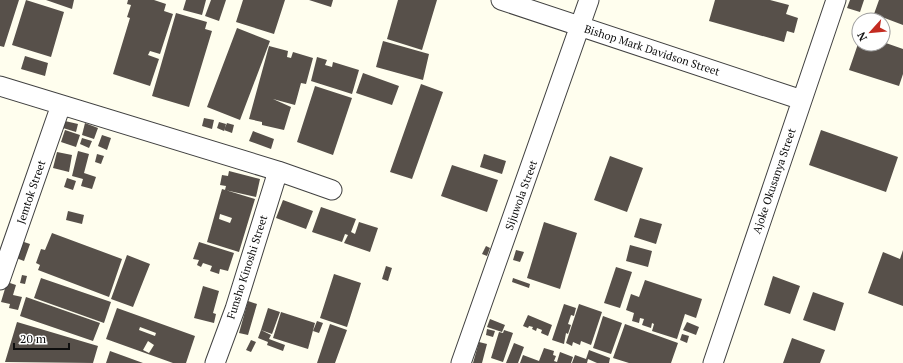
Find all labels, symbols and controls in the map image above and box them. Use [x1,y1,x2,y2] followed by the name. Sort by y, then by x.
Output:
[851,12,891,52] north arrow
[582,21,722,79] street label: Bishop Mark Davidson Street
[854,29,870,43] text: N
[749,126,799,236] street label: Ajoke Okusanya Street
[14,158,48,226] street label: Jemtok Street
[502,158,540,232] street label: Sijuwola Street
[224,213,270,321] street label: Funsho Kinoshi Street
[14,325,69,351] scale bar
[20,331,47,346] text: 20 m

